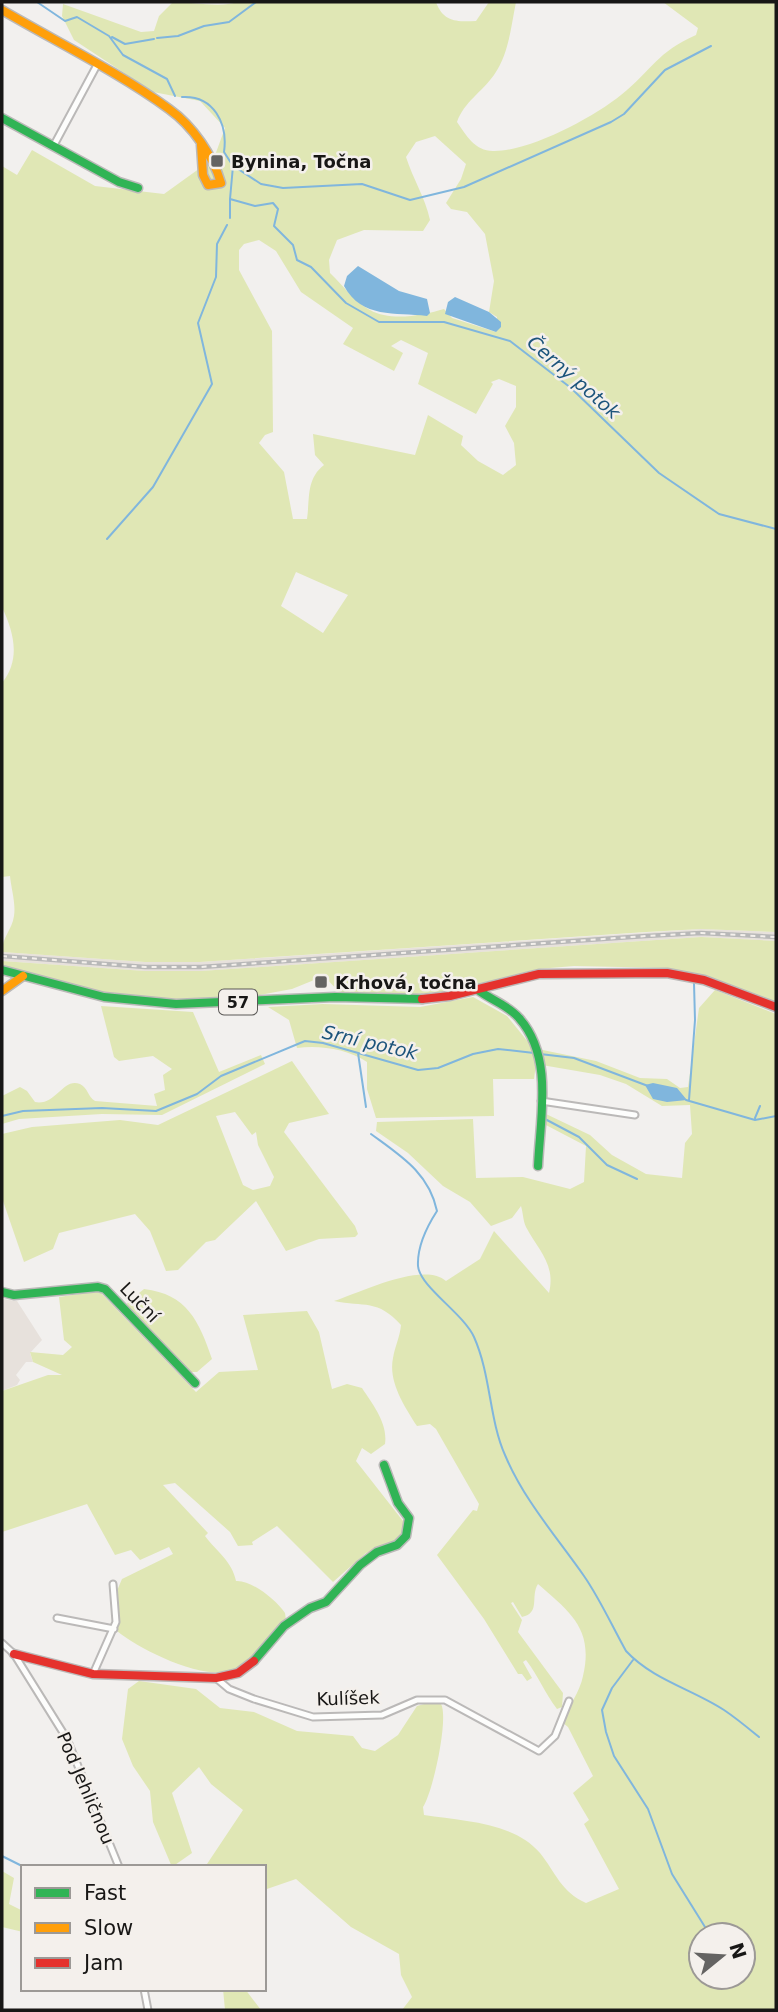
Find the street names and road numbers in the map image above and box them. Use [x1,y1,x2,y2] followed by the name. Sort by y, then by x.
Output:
[219,990,257,1014] road number: 57
[116,1278,165,1327] street label: Luční
[316,1686,381,1710] street label: Kulíšek
[53,1729,119,1847] street label: Pod Jehličnou

